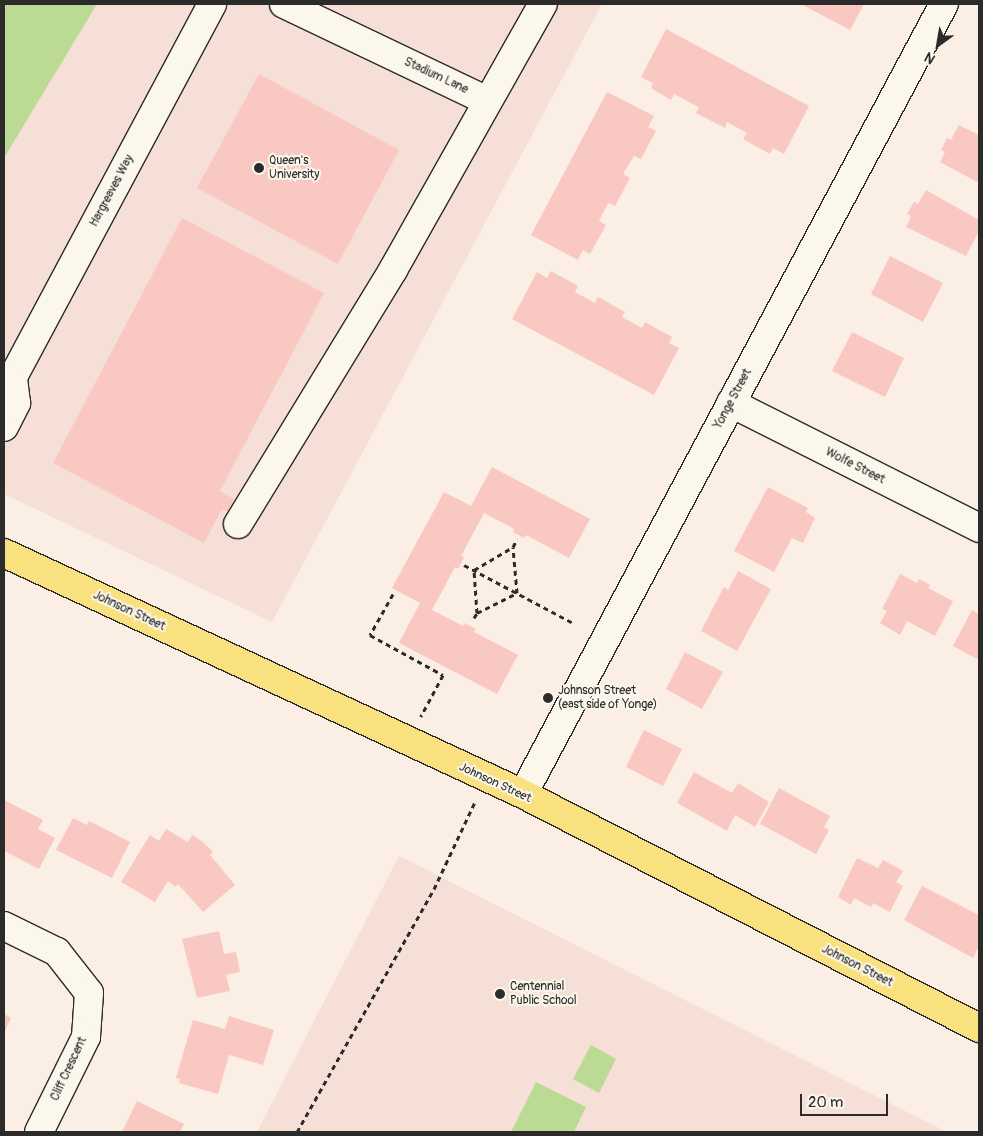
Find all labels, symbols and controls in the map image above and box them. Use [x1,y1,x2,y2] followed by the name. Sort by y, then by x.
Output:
[913,20,963,70] north arrow
[921,48,938,68] text: N
[402,55,470,97] street label: Stadium Lane
[87,153,137,229] street label: Hargreaves Way
[269,154,319,182] place label: Queen's University
[253,162,265,174] marker: Queen's University
[711,366,755,432] street label: Yonge Street
[823,445,887,487] street label: Wolfe Street
[91,588,167,634] street label: Johnson Street
[558,684,657,712] place label: Johnson Street (east side of Yonge)
[542,692,554,704] marker: Johnson Street (east side of Yonge)
[457,760,533,806] street label: Johnson Street
[819,942,895,990] street label: Johnson Street
[510,980,577,1008] place label: Centennial Public School
[494,988,506,1000] marker: Centennial Public School
[48,1035,90,1103] street label: Cliff Crescent
[803,1084,890,1116] scale bar
[808,1093,843,1112] text: 20 m

